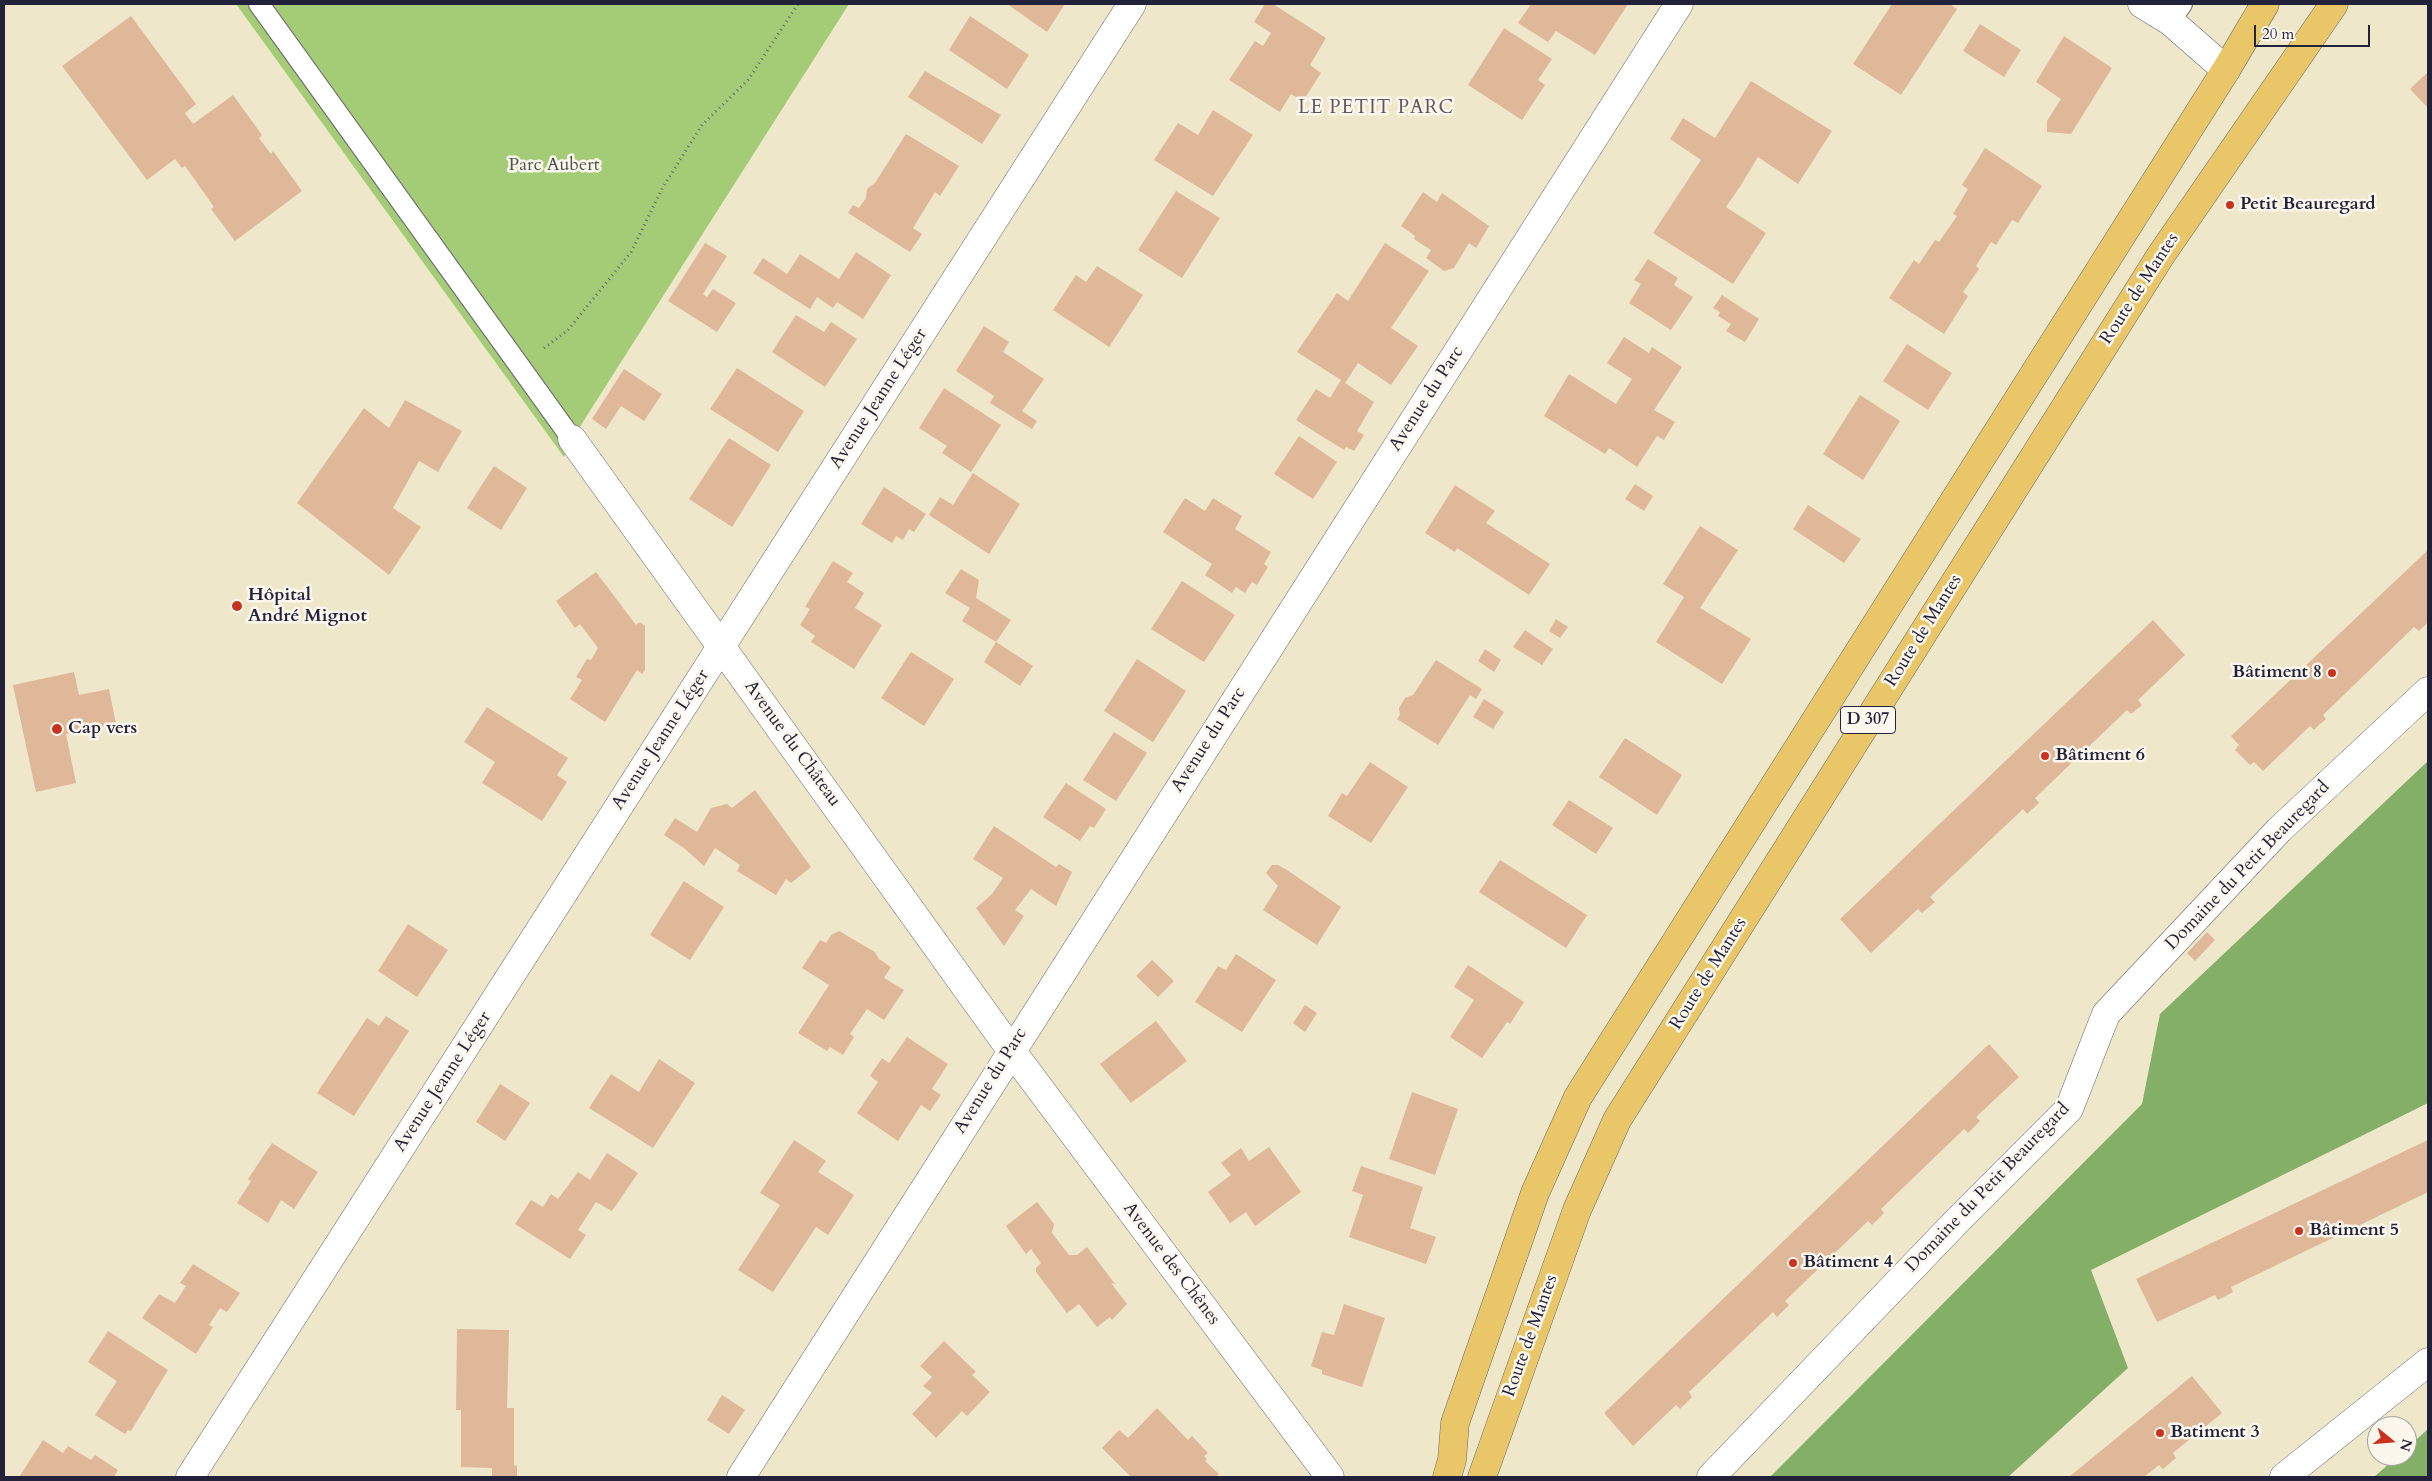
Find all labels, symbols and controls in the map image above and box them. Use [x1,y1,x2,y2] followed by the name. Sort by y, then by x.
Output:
[2257,15,2373,47] scale bar
[2262,24,2294,44] text: 20 m
[1296,98,1456,120] district label: LE PETIT PARC
[509,155,599,177] park label: Parc Aubert
[2240,194,2376,216] place label: Petit Beauregard
[2224,199,2236,211] marker: Petit Beauregard
[2096,229,2184,349] street label: Route de Mantes
[826,325,932,473] street label: Avenue Jeanne Léger
[1385,343,1469,455] street label: Avenue du Parc
[1881,571,1967,691] street label: Route de Mantes
[248,585,367,628] place label: Hôpital André Mignot
[230,599,244,613] marker: Hôpital André Mignot
[2232,662,2322,684] place label: Bâtiment 8
[608,666,714,814] street label: Avenue Jeanne Léger
[2326,667,2338,679] marker: Bâtiment 8
[739,677,845,811] street label: Avenue du Château
[1167,684,1251,796] street label: Avenue du Parc
[1840,706,1896,734] road number: D 307
[68,718,137,740] place label: Cap vers
[50,722,64,736] marker: Cap vers
[2055,745,2145,767] place label: Bâtiment 6
[2039,750,2051,762] marker: Bâtiment 6
[2161,777,2335,955] street label: Domaine du Petit Beauregard
[1666,914,1752,1034] street label: Route de Mantes
[390,1008,496,1156] street label: Avenue Jeanne Léger
[950,1024,1032,1138] street label: Avenue du Parc
[1901,1099,2075,1277] street label: Domaine du Petit Beauregard
[1118,1198,1224,1330] street label: Avenue des Chênes
[2309,1220,2399,1242] place label: Bâtiment 5
[2293,1225,2305,1237] marker: Bâtiment 5
[1803,1252,1893,1274] place label: Bâtiment 4
[1787,1257,1799,1269] marker: Bâtiment 4
[1499,1272,1563,1400] street label: Route de Mantes
[2367,1416,2417,1466] north arrow
[2170,1422,2260,1444] place label: Batiment 3
[2154,1427,2166,1439] marker: Batiment 3
[2395,1437,2417,1454] text: N

